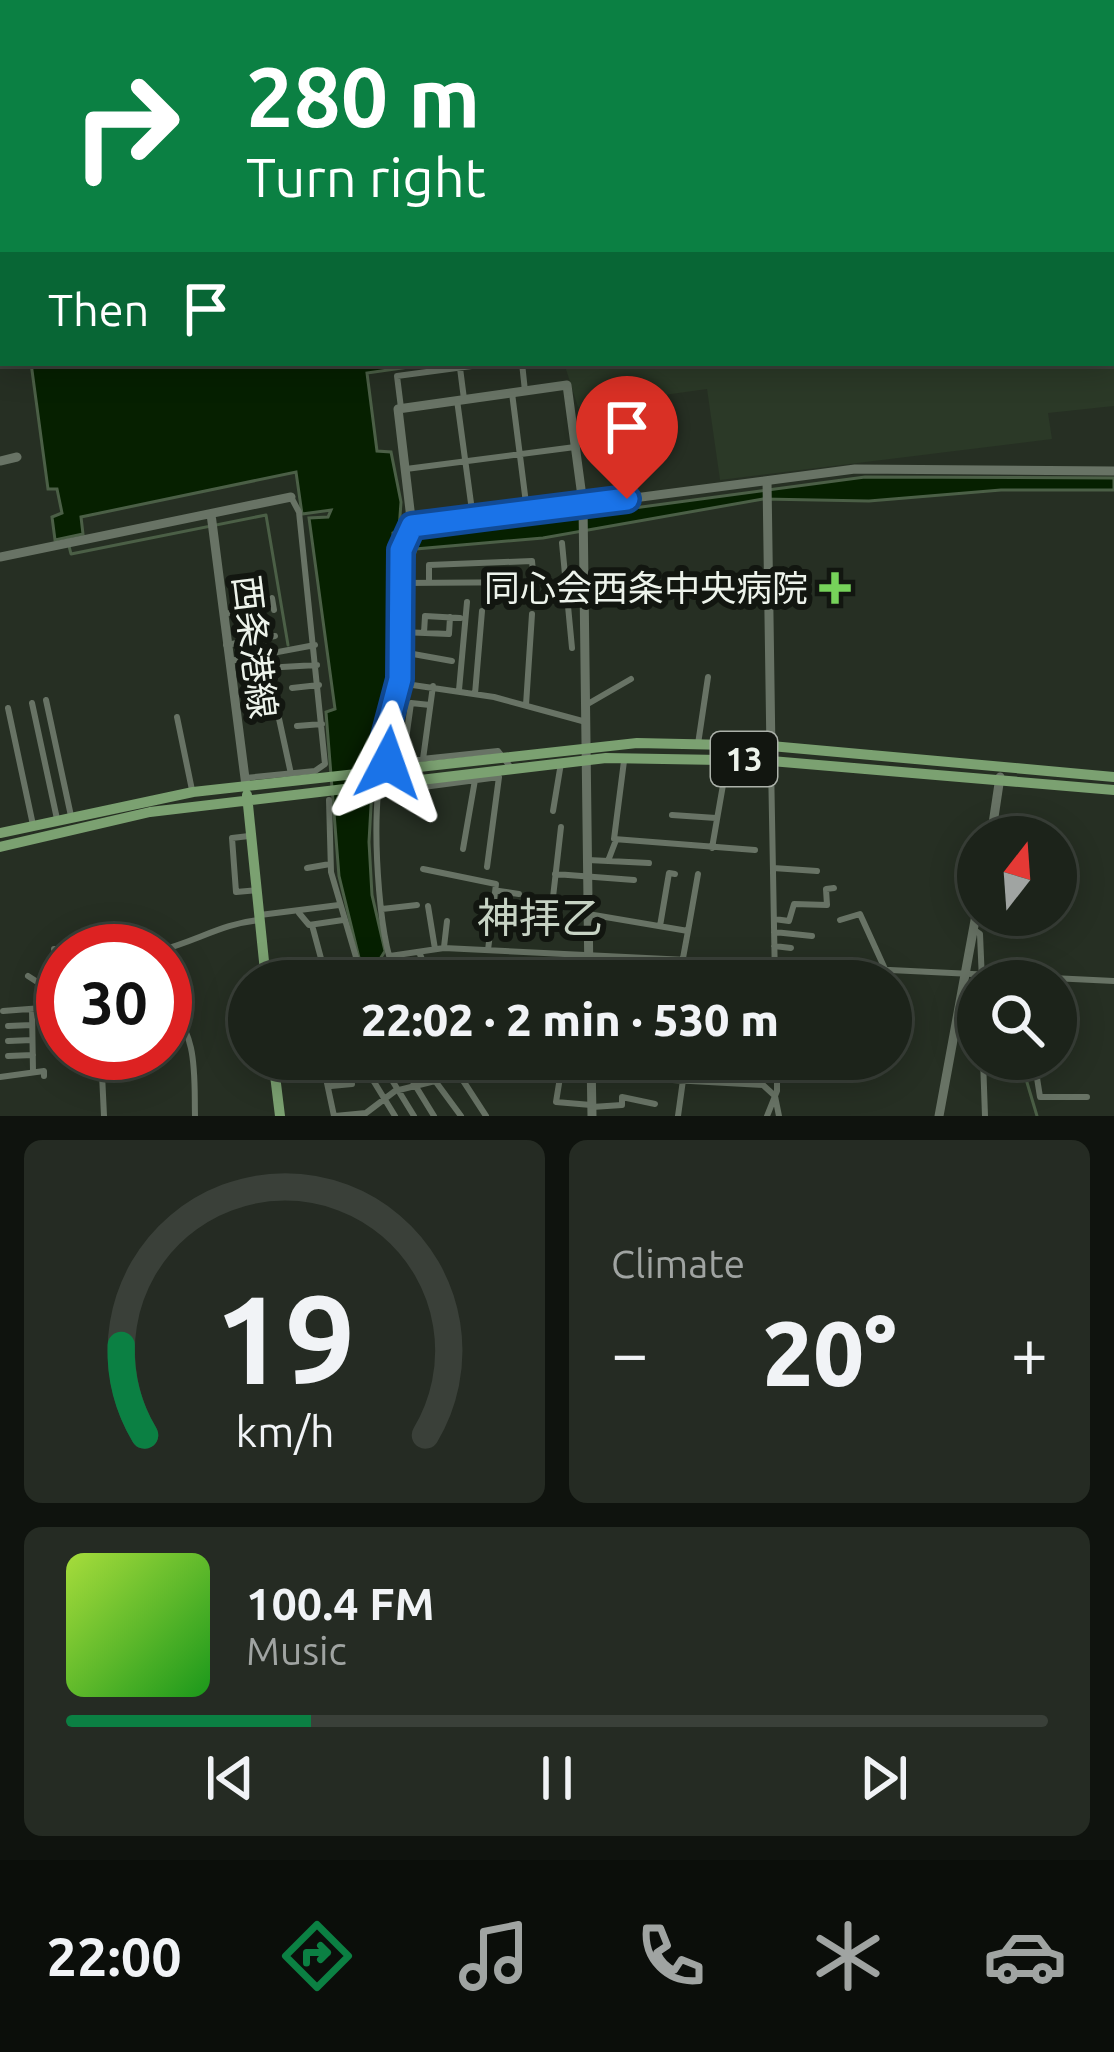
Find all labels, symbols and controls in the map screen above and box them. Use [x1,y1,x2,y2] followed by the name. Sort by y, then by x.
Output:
[48,48,204,204] icon: right
[246,49,480,143] text: 280 m
[246,147,486,207] text: Turn right
[173,276,239,342] icon: arrive
[48,284,149,335] text: Then
[576,376,678,499] pin
[594,394,660,460] icon: arrive
[484,567,808,608] place label: 同心会西条中央病院
[819,572,851,604] marker: 同心会西条中央病院
[226,573,285,721] street label: 西条港線
[325,700,451,826] position arrow
[711,732,777,786] road number: 13
[957,816,1077,936] north arrow
[957,816,1077,1080] map controls
[477,894,603,941] district label: 神拝乙
[36,924,192,1080] speed limit sign: 30
[957,960,1077,1080] button: search
[361,994,779,1045] text: 22:02 · 2 min · 530 m
[611,1242,745,1285] text: Climate
[214,1268,355,1408] text: 19
[762,1302,897,1403] text: 20°
[611,1315,648,1389] text: −
[1011,1315,1048,1389] text: +
[235,1406,334,1454] text: km/h
[246,1578,435,1629] text: 100.4 FM
[246,1629,347,1672] text: Music
[197,1745,263,1811] icon: previous
[524,1745,590,1811] icon: pause
[851,1745,917,1811] icon: next
[275,1914,359,1998] icon: directions
[452,1914,536,1998] icon: music
[629,1914,713,1998] icon: phone
[806,1914,890,1998] icon: climate
[983,1914,1067,1998] icon: car
[47,1926,182,1986] text: 22:00

